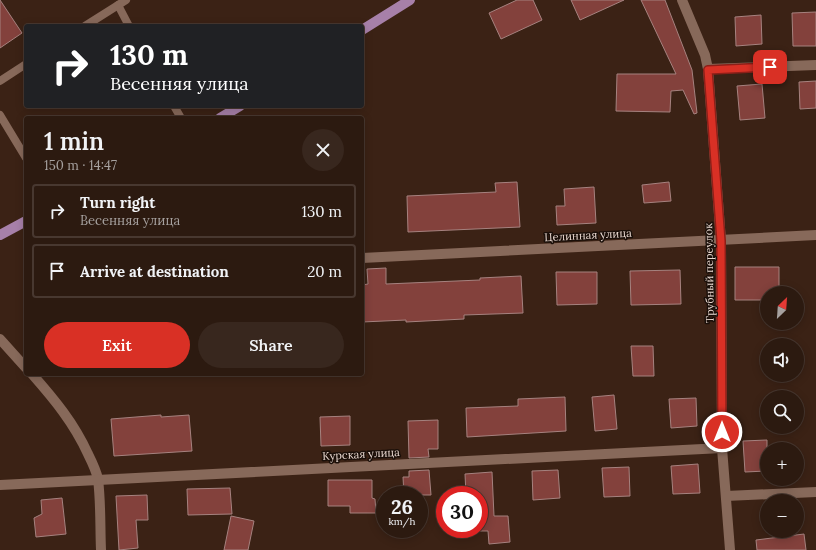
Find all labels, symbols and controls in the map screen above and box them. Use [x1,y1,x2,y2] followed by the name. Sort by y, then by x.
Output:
[110,37,188,73] text: 130 m
[44,40,96,92] icon: right
[753,50,787,84] pin
[759,56,781,78] icon: arrive
[110,72,249,95] text: Весенняя улица
[44,126,104,157] text: 1 min
[302,129,344,171] button: close
[44,157,117,174] text: 150 m · 14:47
[80,193,156,212] text: Turn right
[46,200,68,222] icon: right
[302,202,342,221] text: 130 m
[80,212,180,229] text: Весенняя улица
[701,223,717,323] street label: Трубный переулок
[544,226,632,244] street label: Целинная улица
[46,260,68,282] icon: arrive
[80,262,229,281] text: Arrive at destination
[307,262,342,281] text: 20 m
[760,286,804,330] north arrow
[760,286,804,538] map controls
[44,322,190,368] button: Exit
[198,322,344,368] button: Share
[760,338,804,382] button: sound
[760,390,804,434] button: search
[701,411,743,453] position arrow
[760,442,804,486] button: +
[322,445,400,463] street label: Курская улица
[436,486,488,538] speed limit sign: 30
[391,494,413,519] text: 26
[760,494,804,538] button: −
[388,515,416,528] text: km/h

